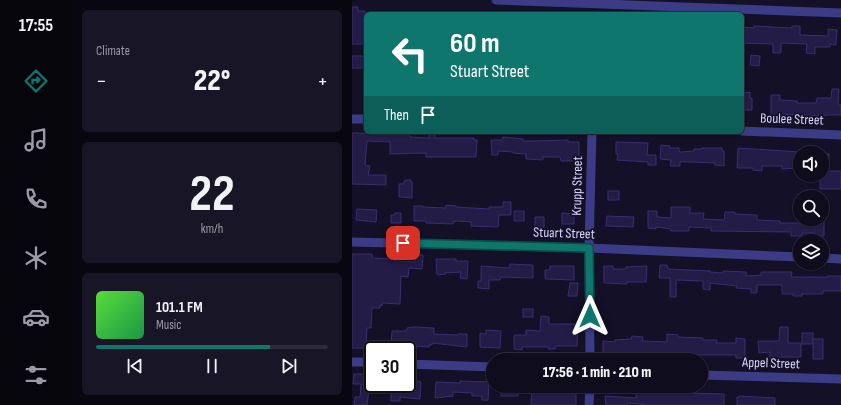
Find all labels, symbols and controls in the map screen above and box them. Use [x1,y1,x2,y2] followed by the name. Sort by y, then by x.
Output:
[19,15,53,36] text: 17:55
[450,27,499,60] text: 60 m
[384,28,436,80] icon: left
[96,43,130,59] text: Climate
[450,61,529,82] text: Stuart Street
[194,63,230,99] text: 22°
[22,67,50,95] icon: directions
[96,68,107,95] text: −
[317,68,328,95] text: +
[417,104,439,126] icon: arrive
[384,106,409,125] text: Then
[760,109,824,129] street label: Boulee Street
[22,126,50,154] icon: music
[793,146,829,270] map controls
[793,146,829,182] button: sound
[568,156,586,216] street label: Krupp Street
[189,163,235,226] text: 22
[22,185,50,213] icon: phone
[793,190,829,226] button: search
[201,221,223,237] text: km/h
[533,223,595,243] street label: Stuart Street
[386,226,420,260] pin
[392,232,414,254] icon: arrive
[793,234,829,270] button: layers
[22,244,50,272] icon: climate
[569,295,611,337] position arrow
[156,298,203,317] text: 101.1 FM
[22,303,50,331] icon: car
[156,317,181,333] text: Music
[364,341,416,393] speed limit sign: 30
[741,353,800,373] street label: Appel Street
[124,355,146,377] icon: previous
[201,355,223,377] icon: pause
[278,355,300,377] icon: next
[22,361,50,389] icon: filters
[543,363,651,382] text: 17:56 · 1 min · 210 m

